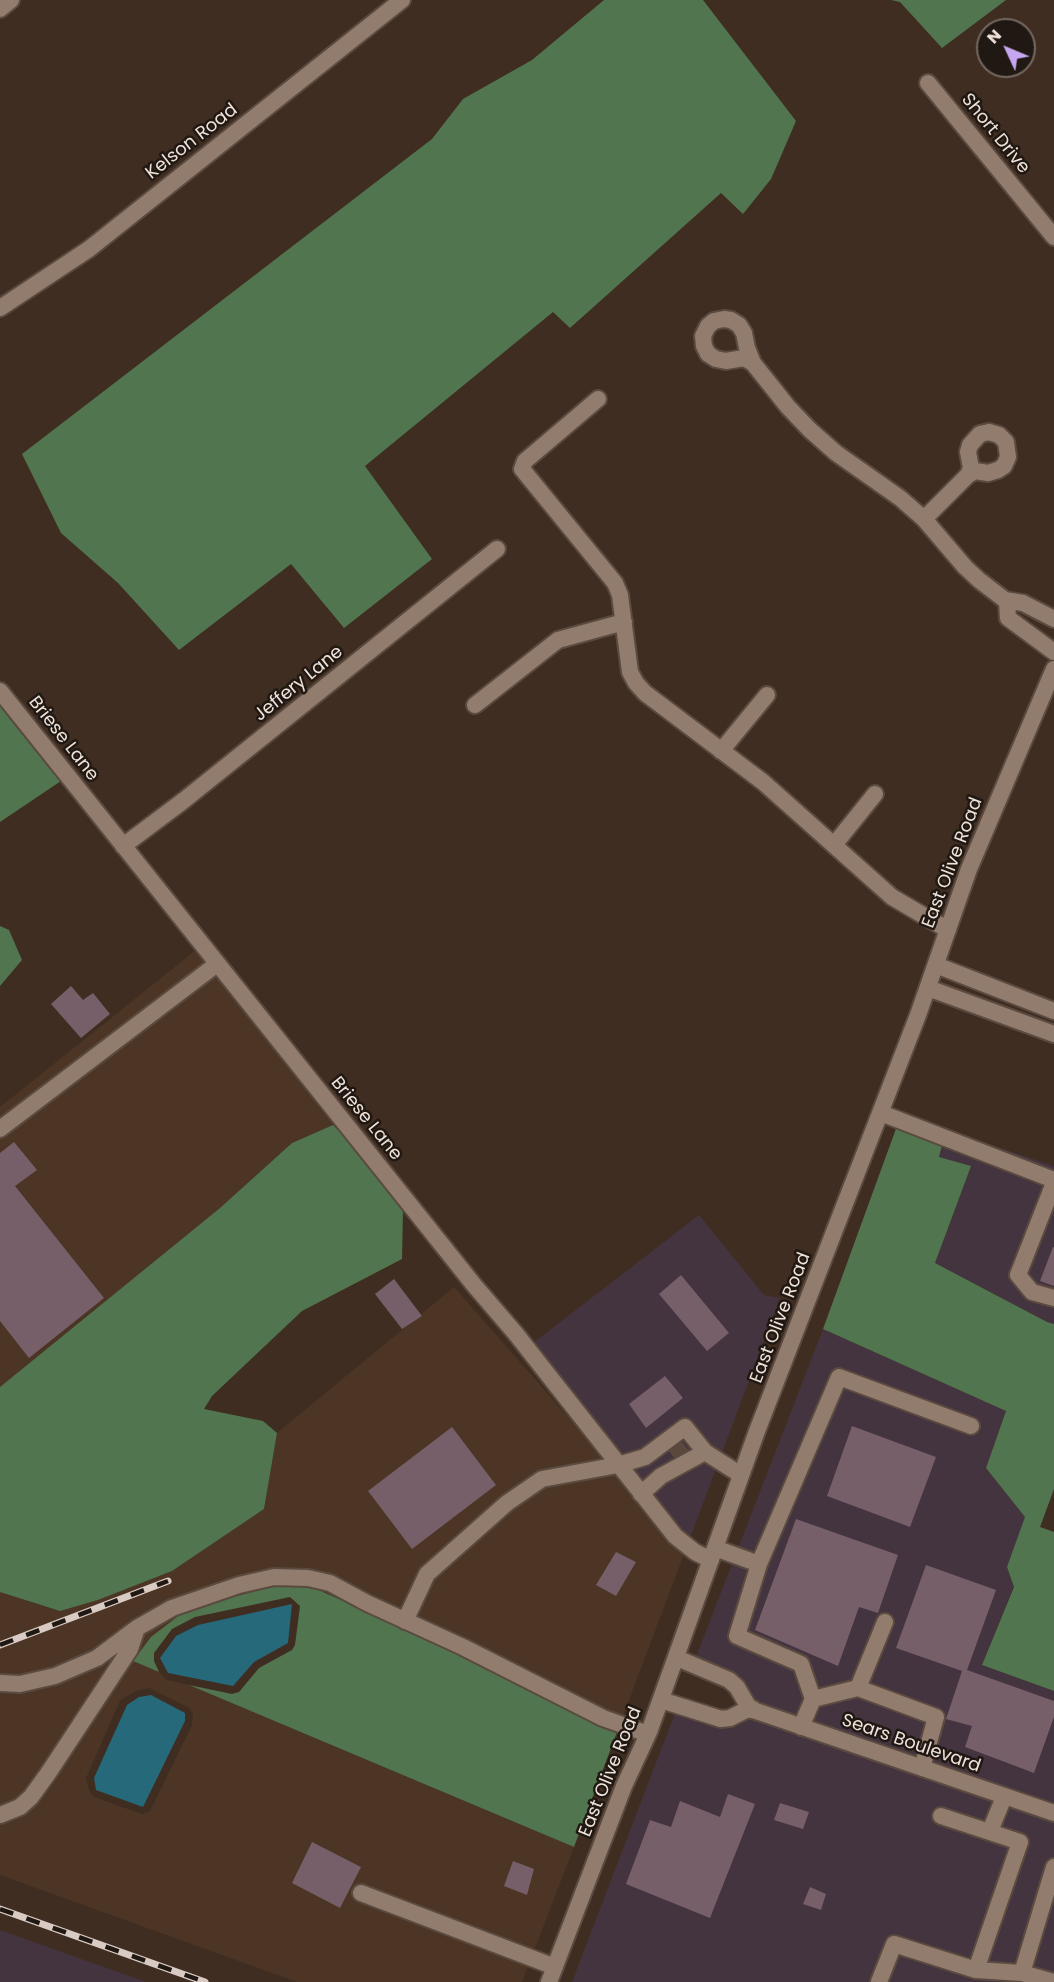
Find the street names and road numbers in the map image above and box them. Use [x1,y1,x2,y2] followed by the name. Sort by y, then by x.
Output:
[956,90,1034,178] street label: Short Drive
[142,100,242,184] street label: Kelson Road
[250,642,348,726] street label: Jeffery Lane
[23,692,103,786] street label: Briese Lane
[918,795,988,931] street label: East Olive Road
[326,1073,406,1165] street label: Briese Lane
[746,1250,816,1386] street label: East Olive Road
[575,1704,647,1840] street label: East Olive Road
[839,1710,983,1778] street label: Sears Boulevard

